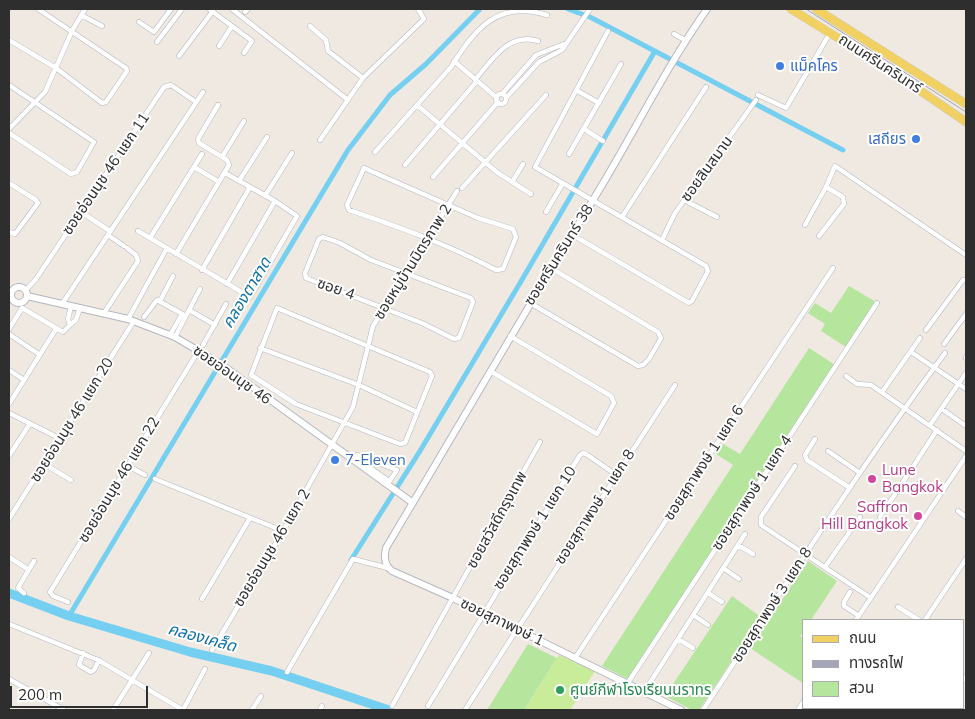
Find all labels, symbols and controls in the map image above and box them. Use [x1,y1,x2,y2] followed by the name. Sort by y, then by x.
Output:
[835,30,925,98] street label: ถนนศรีนครินทร์
[790,57,838,75] place label: แม็คโคร
[774,60,786,72] marker: แม็คโคร
[58,110,154,238] street label: ซอยอ่อนนุช 46 แยก 11
[868,130,906,148] place label: เสถียร
[677,133,737,205] street label: ซอยสินสมาน
[910,133,922,145] marker: เสถียร
[370,201,456,323] street label: ซอยหมู่บ้านมิตรภาพ 2
[521,201,597,309] street label: ซอยศรีนครินทร์ 38
[218,254,276,332] water label: คลองตาสาด
[315,274,357,304] street label: ซอย 4
[189,341,275,409] street label: ซอยอ่อนนุช 46
[26,354,118,486] street label: ซอยอ่อนนุช 46 แยก 20
[660,402,748,524] street label: ซอยสุภาพงษ์ 1 แยก 6
[74,414,164,546] street label: ซอยอ่อนนุช 46 แยก 22
[708,432,796,554] street label: ซอยสุภาพงษ์ 1 แยก 4
[551,446,639,568] street label: ซอยสุภาพงษ์ 1 แยก 8
[345,451,406,469] place label: 7-Eleven
[329,454,341,466] marker: 7-Eleven
[882,461,943,496] place label: Lune Bangkok
[490,463,580,593] street label: ซอยสุภาพงษ์ 1 แยก 10
[463,468,531,572] street label: ซอยสวัสดีกรุงเทพ
[866,473,878,485] marker: Lune Bangkok
[230,486,314,610] street label: ซอยอ่อนนุช 46 แยก 2
[821,498,908,533] place label: Saffron Hill Bangkok
[912,510,924,522] marker: Saffron Hill Bangkok
[728,544,816,666] street label: ซอยสุภาพงษ์ 3 แยก 8
[457,594,547,650] street label: ซอยสุภาพงษ์ 1
[802,619,965,709] legend
[166,620,238,656] water label: คลองเคล็ด
[849,628,876,647] text: ถนน
[849,653,903,672] text: ทางรถไฟ
[12,676,150,708] scale bar
[849,678,874,697] text: สวน
[570,681,711,699] place label: ศูนย์กีฬาโรงเรียนนราทร
[554,684,566,696] marker: ศูนย์กีฬาโรงเรียนนราทร
[18,685,62,704] text: 200 m

